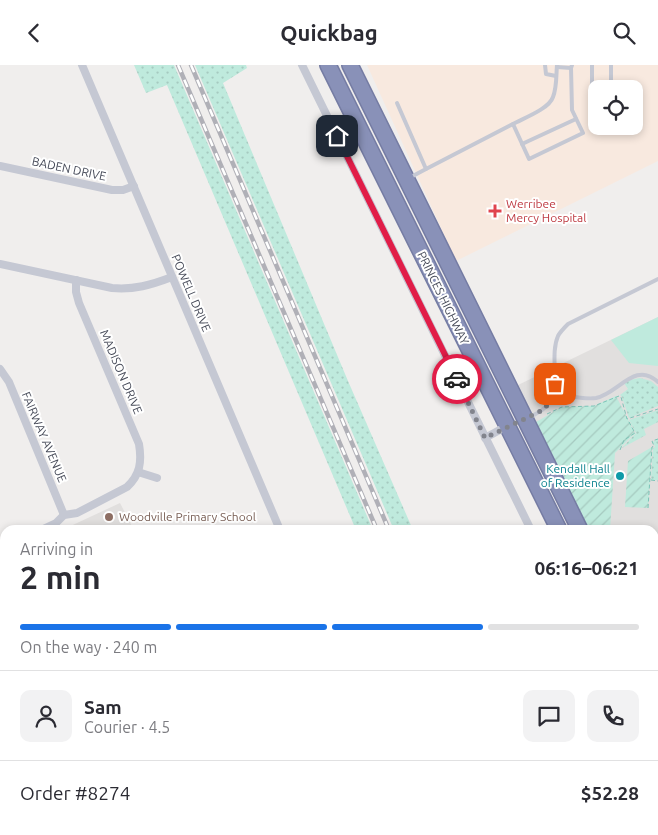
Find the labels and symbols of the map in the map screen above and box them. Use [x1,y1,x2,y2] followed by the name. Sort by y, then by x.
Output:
[316,115,358,157] pin
[31,154,108,183] street label: BADEN DRIVE
[506,197,586,224] place label: Werribee Mercy Hospital
[488,204,502,218] marker: Werribee Mercy Hospital
[415,249,472,347] street label: PRINCES HIGHWAY
[169,252,214,334] street label: POWELL DRIVE
[98,328,145,416] street label: MADISON DRIVE
[432,354,482,404] courier
[534,363,576,405] pin
[20,390,69,484] street label: FAIRWAY AVENUE
[541,462,610,489] place label: Kendall Hall of Residence
[614,470,626,482] marker: Kendall Hall of Residence
[119,510,256,523] place label: Woodville Primary School
[103,511,115,523] marker: Woodville Primary School

